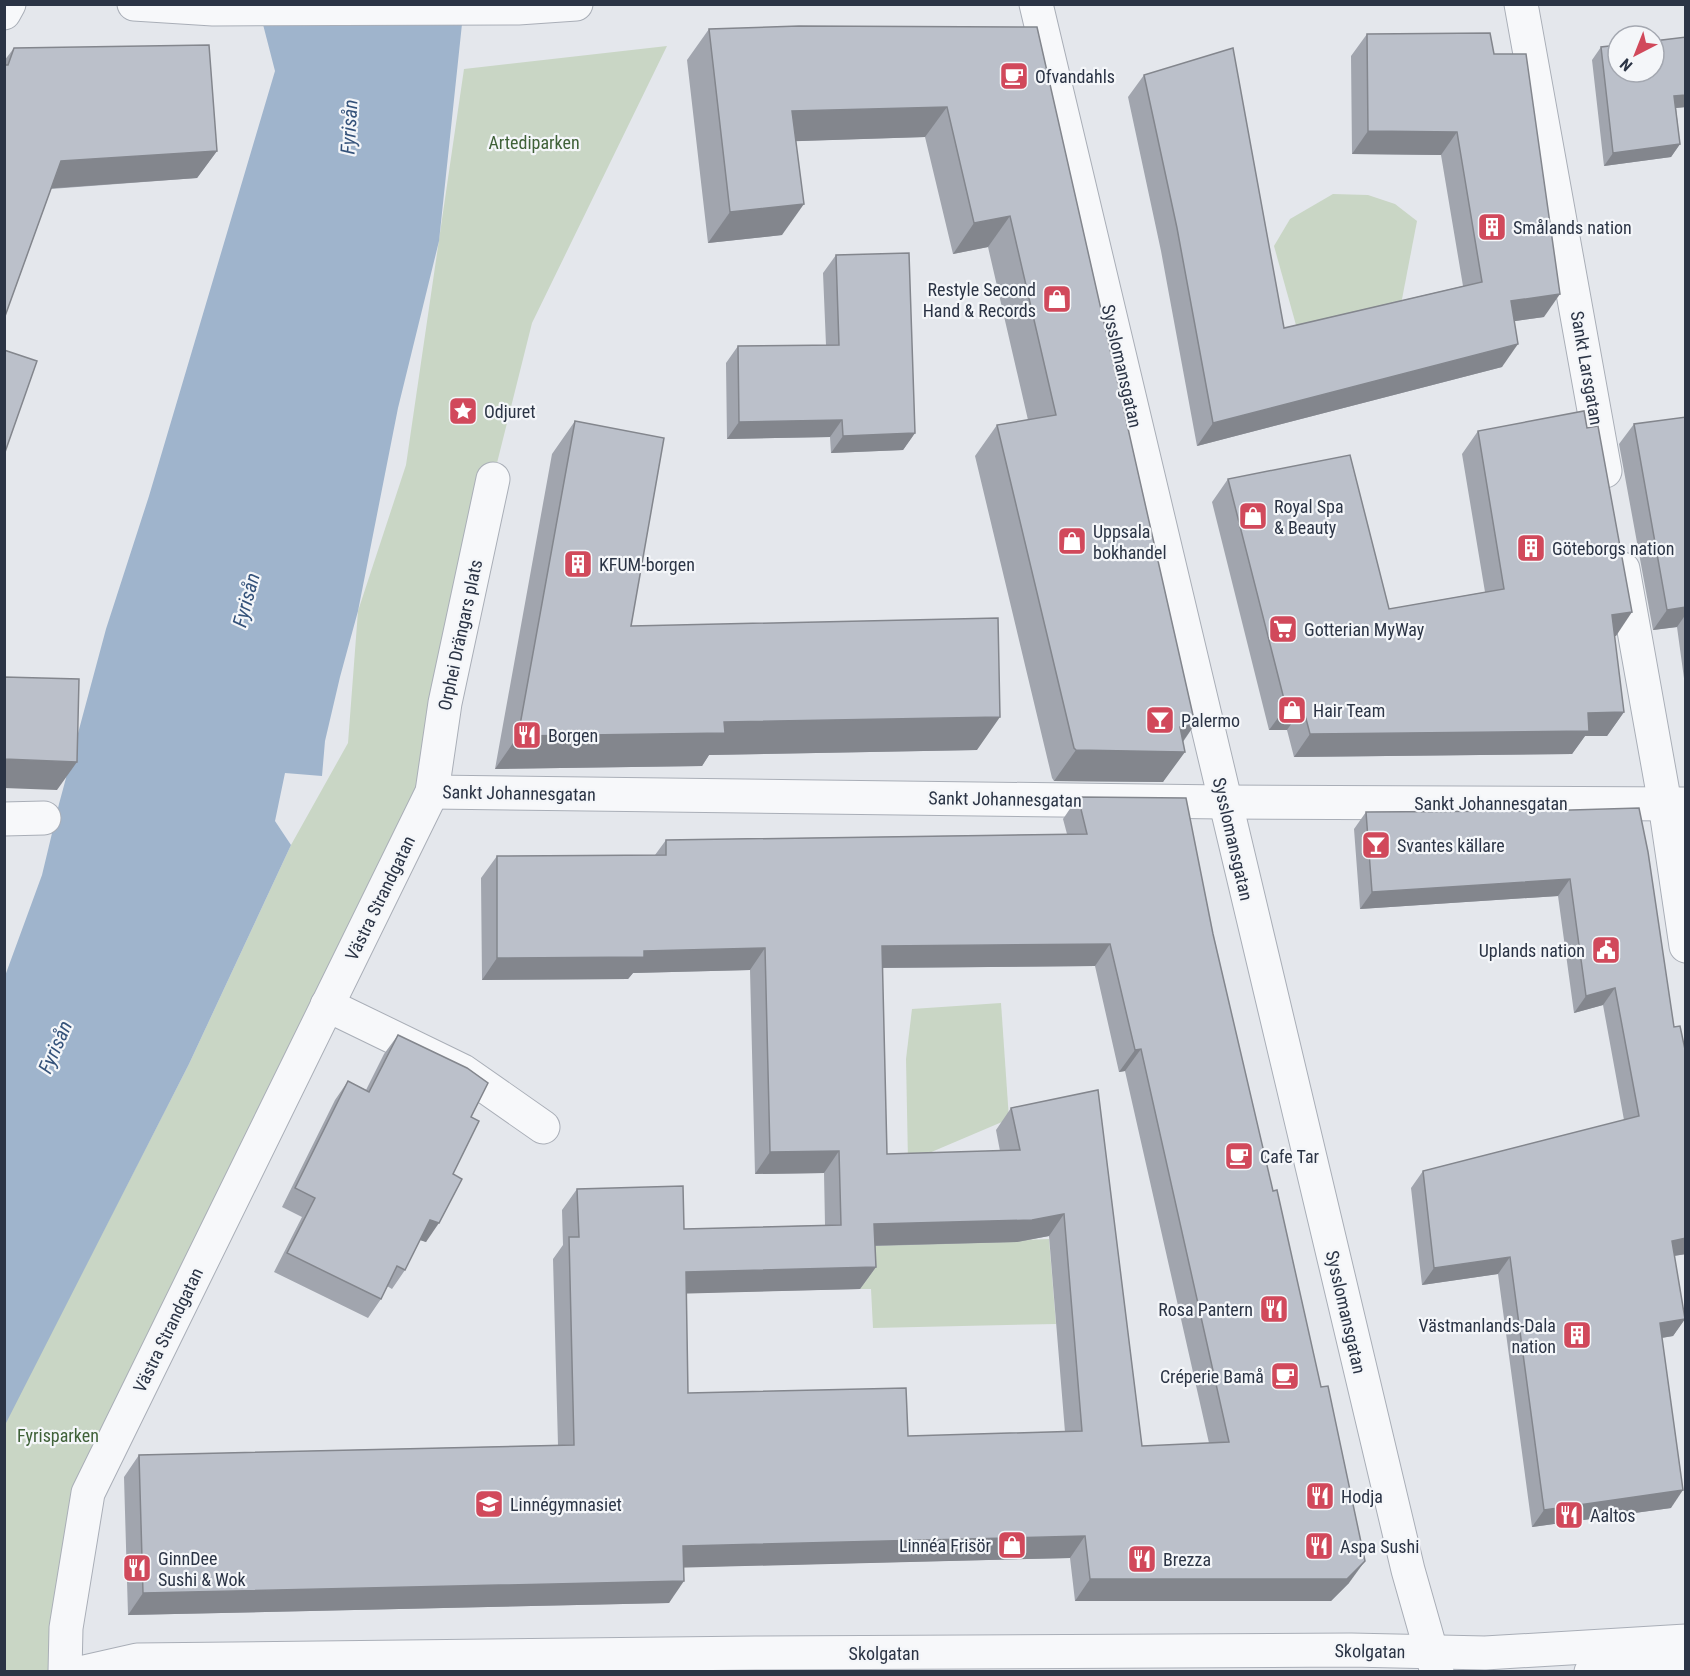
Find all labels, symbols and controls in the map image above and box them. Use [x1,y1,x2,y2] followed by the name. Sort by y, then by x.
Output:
[1606,24,1666,84] north arrow
[1616,54,1636,75] text: N
[998,60,1030,92] cafe icon: Ofvandahls
[1035,66,1115,87] place label: Ofvandahls
[336,99,362,155] water label: Fyrisån
[488,132,580,153] park label: Artediparken
[1476,211,1508,243] building icon: Smålands nation
[1513,217,1632,238] place label: Smålands nation
[923,279,1036,321] place label: Restyle Second Hand & Records
[1041,283,1073,315] shop icon: Restyle Second Hand & Records
[1098,302,1146,430] street label: Sysslomansgatan
[1567,309,1607,427] street label: Sankt Larsgatan
[447,395,479,427] place icon: Odjuret
[484,401,536,422] place label: Odjuret
[1274,496,1344,538] place label: Royal Spa & Beauty
[1237,500,1269,532] shop icon: Royal Spa & Beauty
[1093,521,1167,563] place label: Uppsala bokhandel
[1056,525,1088,557] shop icon: Uppsala bokhandel
[1515,532,1547,564] building icon: Göteborgs nation
[1552,538,1674,559] place label: Göteborgs nation
[562,548,594,580] building icon: KFUM-borgen
[599,554,695,575] place label: KFUM-borgen
[434,558,486,712] street label: Orphei Drängars plats
[227,570,265,630] water label: Fyrisån
[1267,613,1299,645] supermarket icon: Gotterian MyWay
[1304,619,1425,640] place label: Gotterian MyWay
[1276,694,1308,726] shop icon: Hair Team
[1313,700,1385,721] place label: Hair Team
[1144,704,1176,736] bar icon: Palermo
[1181,710,1240,731] place label: Palermo
[511,719,543,751] restaurant icon: Borgen
[548,725,598,746] place label: Borgen
[1209,775,1257,903] street label: Sysslomansgatan
[442,781,596,805] street label: Sankt Johannesgatan
[928,787,1082,811] street label: Sankt Johannesgatan
[1414,793,1568,814] street label: Sankt Johannesgatan
[1360,829,1392,861] bar icon: Svantes källare
[341,832,419,964] street label: Västra Strandgatan
[1397,835,1505,856] place label: Svantes källare
[1590,934,1622,966] public building icon: Uplands nation
[1479,940,1585,961] place label: Uplands nation
[33,1017,77,1077] water label: Fyrisån
[1223,1140,1255,1172] cafe icon: Cafe Tar
[1260,1146,1320,1167] place label: Cafe Tar
[1322,1248,1370,1376] street label: Sysslomansgatan
[129,1264,207,1396] street label: Västra Strandgatan
[1258,1293,1290,1325] restaurant icon: Rosa Pantern
[1158,1299,1253,1320] place label: Rosa Pantern
[1419,1315,1556,1357] place label: Västmanlands-Dala nation
[1561,1319,1593,1351] building icon: Västmanlands-Dala nation
[1269,1360,1301,1392] cafe icon: Créperie Bamå
[1160,1366,1264,1387] place label: Créperie Bamå
[17,1425,99,1446] park label: Fyrisparken
[1304,1480,1336,1512] restaurant icon: Hodja
[1341,1486,1383,1507] place label: Hodja
[473,1488,505,1520] school or university icon: Linnégymnasiet
[510,1494,622,1515] place label: Linnégymnasiet
[1553,1499,1585,1531] restaurant icon: Aaltos
[1590,1505,1636,1526] place label: Aaltos
[996,1529,1028,1561] shop icon: Linnéa Frisör
[1303,1530,1335,1562] restaurant icon: Aspa Sushi
[899,1535,992,1556] place label: Linnéa Frisör
[1340,1536,1419,1557] place label: Aspa Sushi
[1126,1543,1158,1575] restaurant icon: Brezza
[158,1548,246,1590] place label: GinnDee Sushi & Wok
[1163,1549,1211,1570] place label: Brezza
[121,1552,153,1584] restaurant icon: GinnDee Sushi & Wok
[1334,1640,1406,1662] street label: Skolgatan
[849,1643,919,1664] street label: Skolgatan

